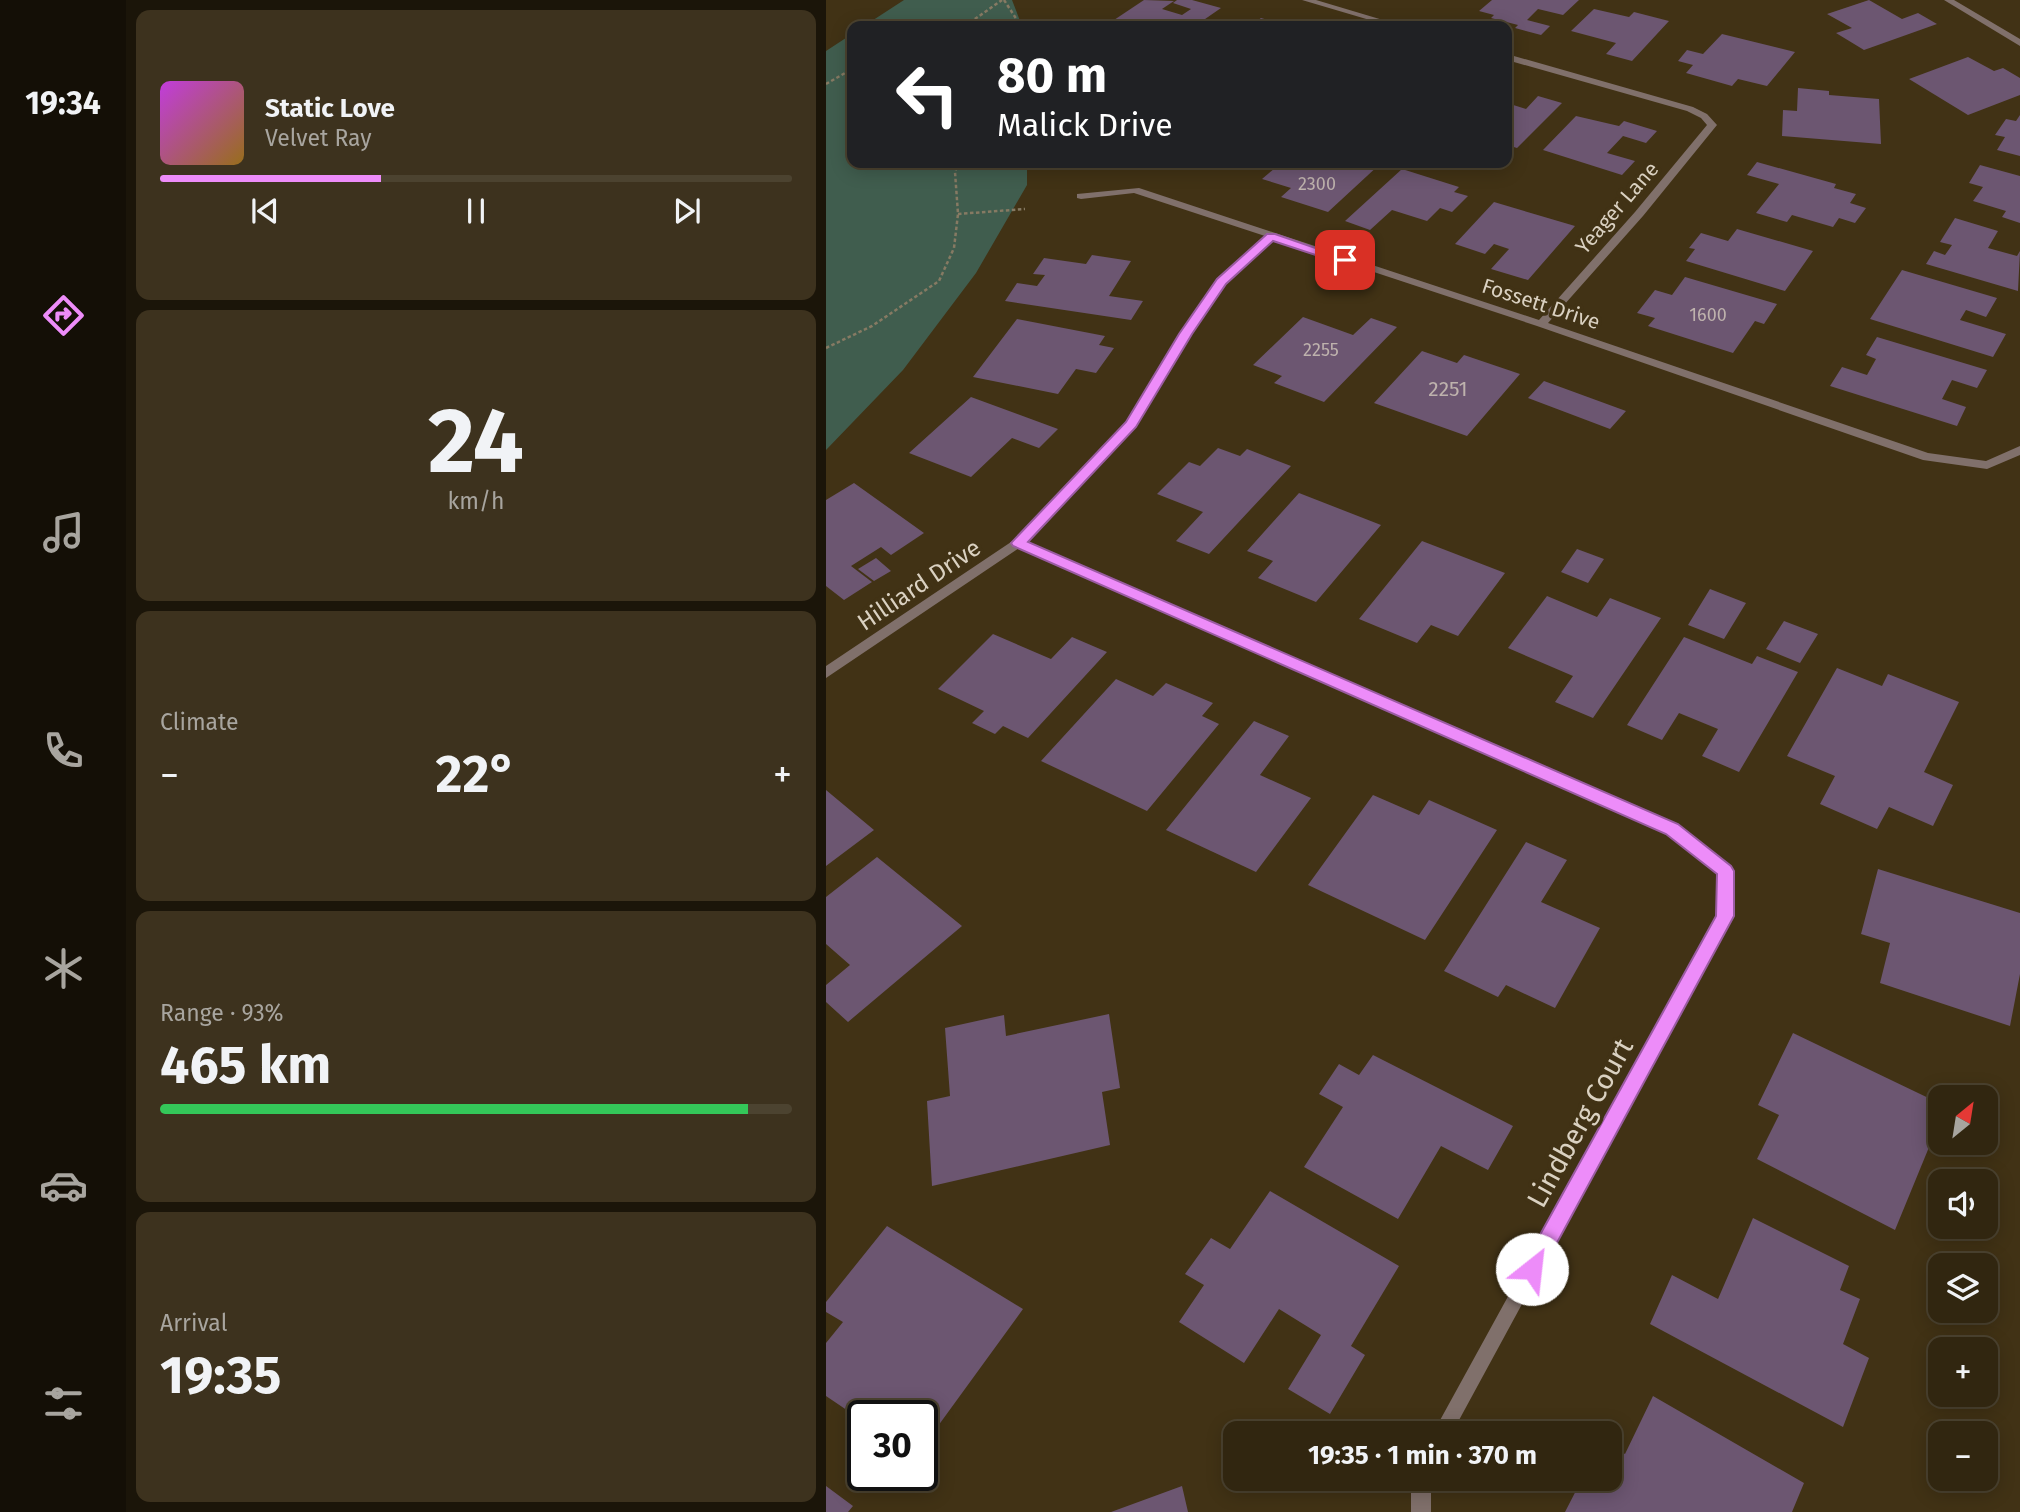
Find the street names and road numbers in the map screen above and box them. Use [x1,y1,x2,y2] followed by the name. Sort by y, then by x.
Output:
[1570,156,1664,260] street label: Yeager Lane
[1479,273,1603,335] street label: Fossett Drive
[852,534,986,636] street label: Hilliard Drive
[1520,1032,1640,1213] street label: Lindberg Court

